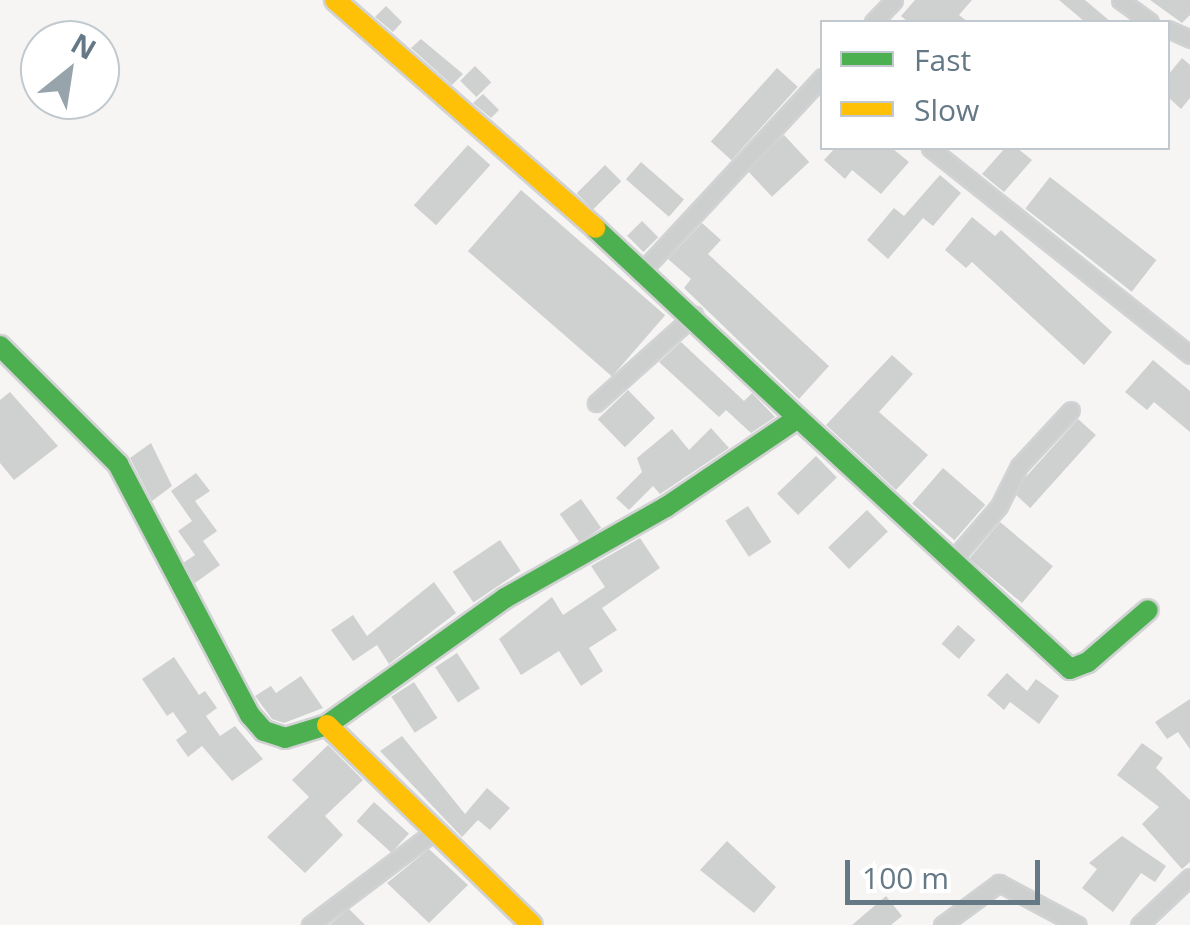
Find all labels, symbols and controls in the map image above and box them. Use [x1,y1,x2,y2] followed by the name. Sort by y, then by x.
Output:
[20,20,120,120] north arrow
[820,20,1170,150] legend
[65,24,103,68] text: N
[914,39,971,80] text: Fast
[914,89,979,130] text: Slow
[850,840,1045,902] scale bar
[862,857,949,898] text: 100 m

